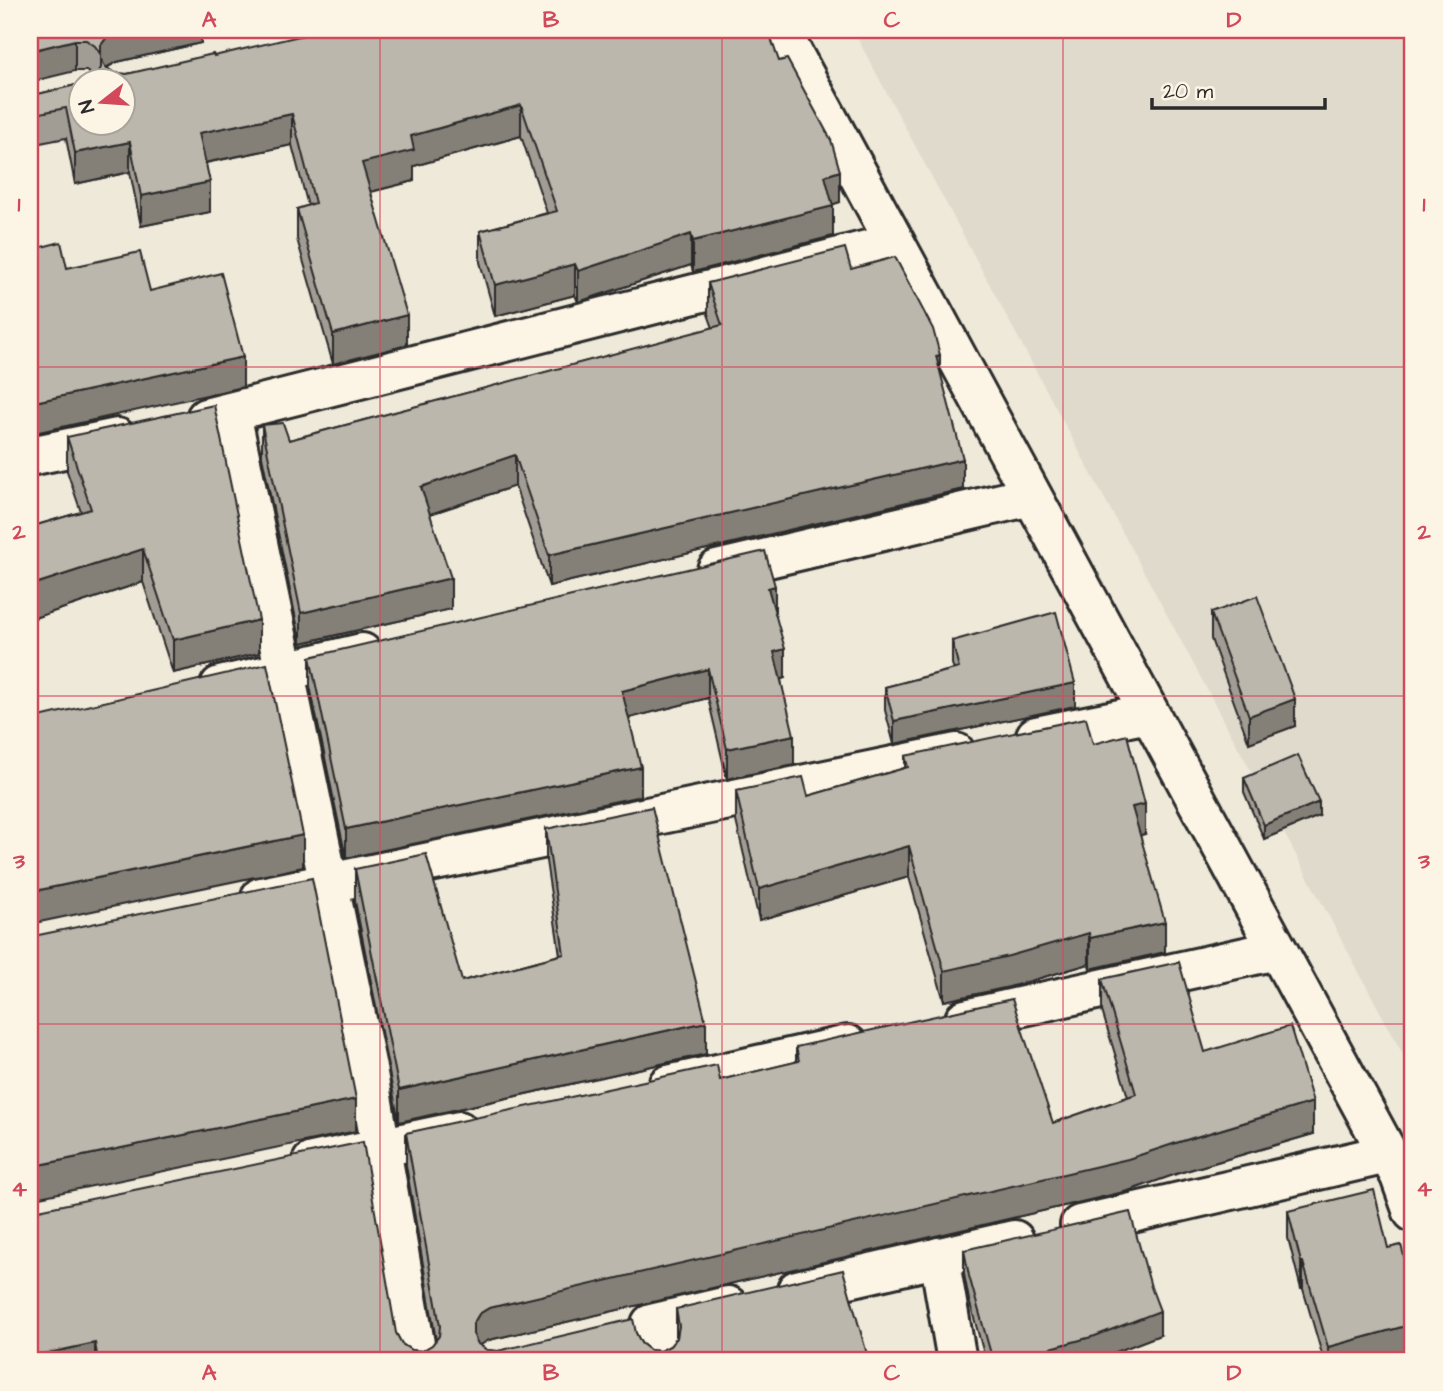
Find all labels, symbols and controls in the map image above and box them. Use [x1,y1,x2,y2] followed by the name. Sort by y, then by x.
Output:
[202,4,217,36] text: A
[543,4,560,36] text: B
[884,4,901,36] text: C
[1227,4,1242,36] text: D
[66,66,136,136] north arrow
[1152,66,1326,110] scale bar
[1163,77,1214,106] text: 20 m
[73,97,102,116] text: N
[18,188,21,220] text: 1
[1423,188,1426,220] text: 1
[11,516,26,548] text: 2
[1416,516,1431,548] text: 2
[12,845,25,877] text: 3
[1417,845,1430,877] text: 3
[11,1173,27,1205] text: 4
[1416,1173,1432,1205] text: 4
[202,1357,217,1389] text: A
[543,1357,560,1389] text: B
[884,1357,901,1389] text: C
[1227,1357,1242,1389] text: D

